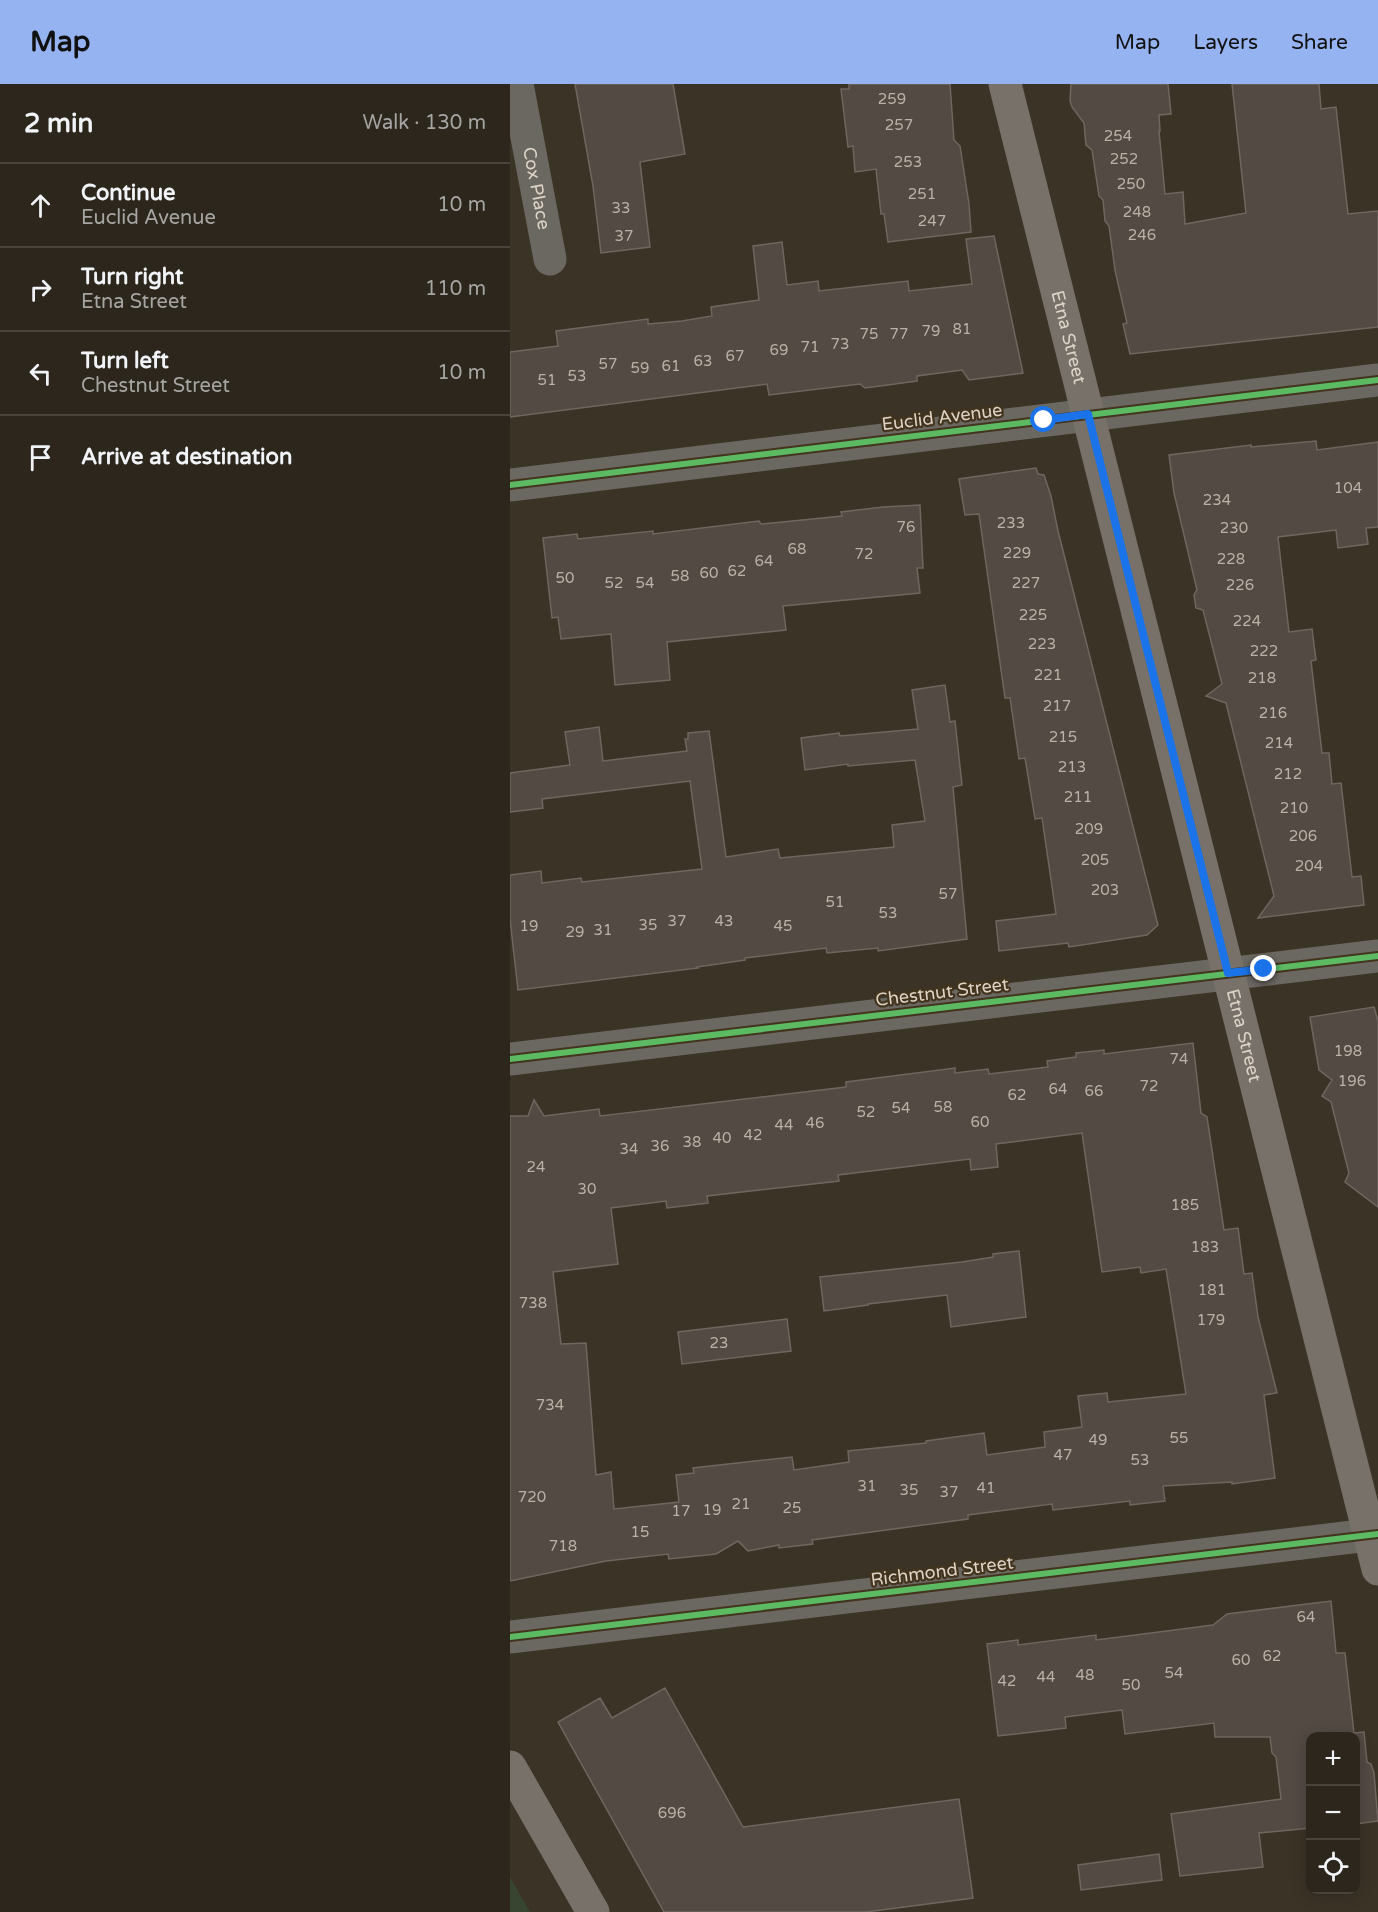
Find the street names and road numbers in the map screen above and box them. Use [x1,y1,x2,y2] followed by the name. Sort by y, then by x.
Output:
[518,145,555,231] street label: Cox Place
[1046,288,1091,386] street label: Etna Street
[880,399,1004,435] street label: Euclid Avenue
[874,973,1010,1011] street label: Chestnut Street
[1222,987,1266,1084] street label: Etna Street
[869,1551,1015,1591] street label: Richmond Street

